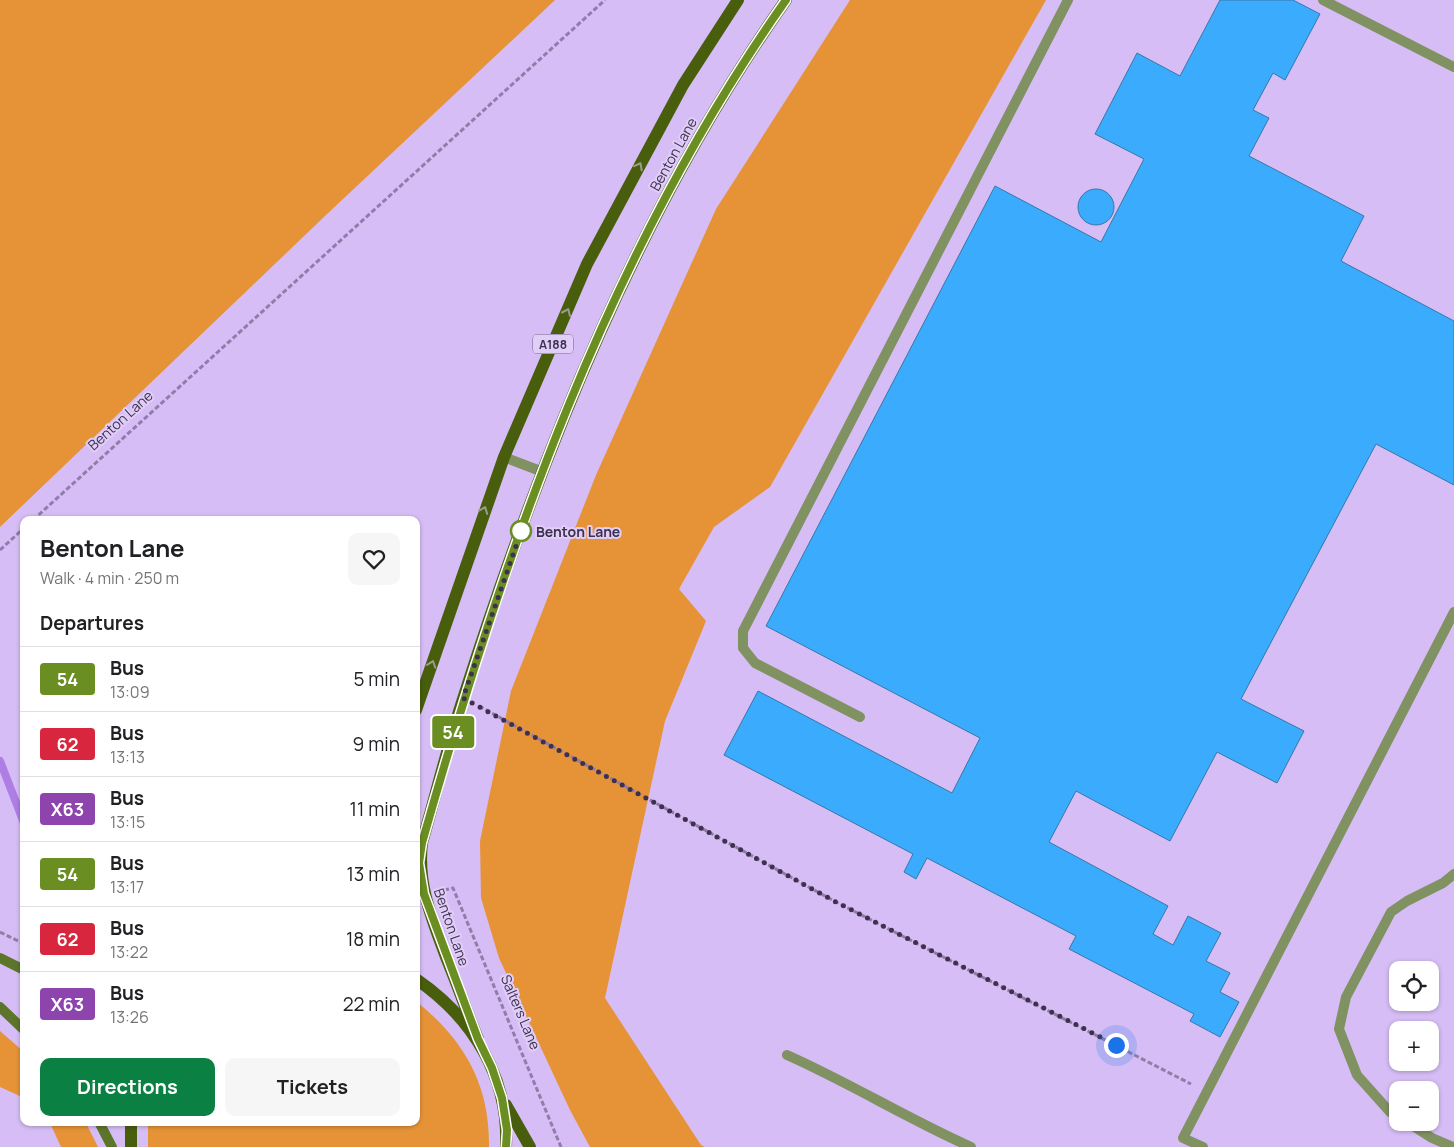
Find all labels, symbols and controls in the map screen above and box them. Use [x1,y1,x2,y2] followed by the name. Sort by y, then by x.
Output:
[645,114,701,194] street label: Benton Lane
[633,162,643,171] one-way arrow
[560,308,571,317] one-way arrow
[533,334,573,354] road number: A188
[84,386,156,454] street label: Benton Lane
[478,506,489,515] one-way arrow
[510,520,532,542] marker: Benton Lane
[536,522,620,541] place label: Benton Lane
[40,531,185,564] text: Benton Lane
[348,533,400,585] button: heart
[40,567,179,589] text: Walk · 4 min · 250 m
[40,610,144,636] text: Departures
[110,655,144,681] text: Bus
[426,660,436,669] one-way arrow
[353,666,400,692] text: 5 min
[57,667,78,691] text: 54
[110,681,150,703] text: 13:09
[430,716,476,748] line badge: 54
[110,720,144,746] text: Bus
[442,720,464,744] text: 54
[353,731,400,757] text: 9 min
[57,732,78,756] text: 62
[110,746,145,768] text: 13:13
[110,785,144,811] text: Bus
[350,796,400,822] text: 11 min
[51,797,84,821] text: X63
[110,811,145,833] text: 13:15
[110,850,144,876] text: Bus
[346,861,400,887] text: 13 min
[57,862,78,886] text: 54
[110,876,144,898] text: 13:17
[430,886,474,968] street label: Benton Lane
[110,915,144,941] text: Bus
[346,926,400,952] text: 18 min
[57,927,78,951] text: 62
[110,941,148,963] text: 13:22
[1389,961,1439,1131] map controls
[1389,961,1439,1011] button: locate
[497,972,545,1052] street label: Salters Lane
[110,980,144,1006] text: Bus
[343,991,400,1017] text: 22 min
[51,992,84,1016] text: X63
[110,1006,149,1028] text: 13:26
[1389,1021,1439,1071] button: +
[1104,1033,1129,1058] your location
[40,1058,215,1116] button: Directions
[225,1058,400,1116] button: Tickets
[1389,1081,1439,1131] button: −

